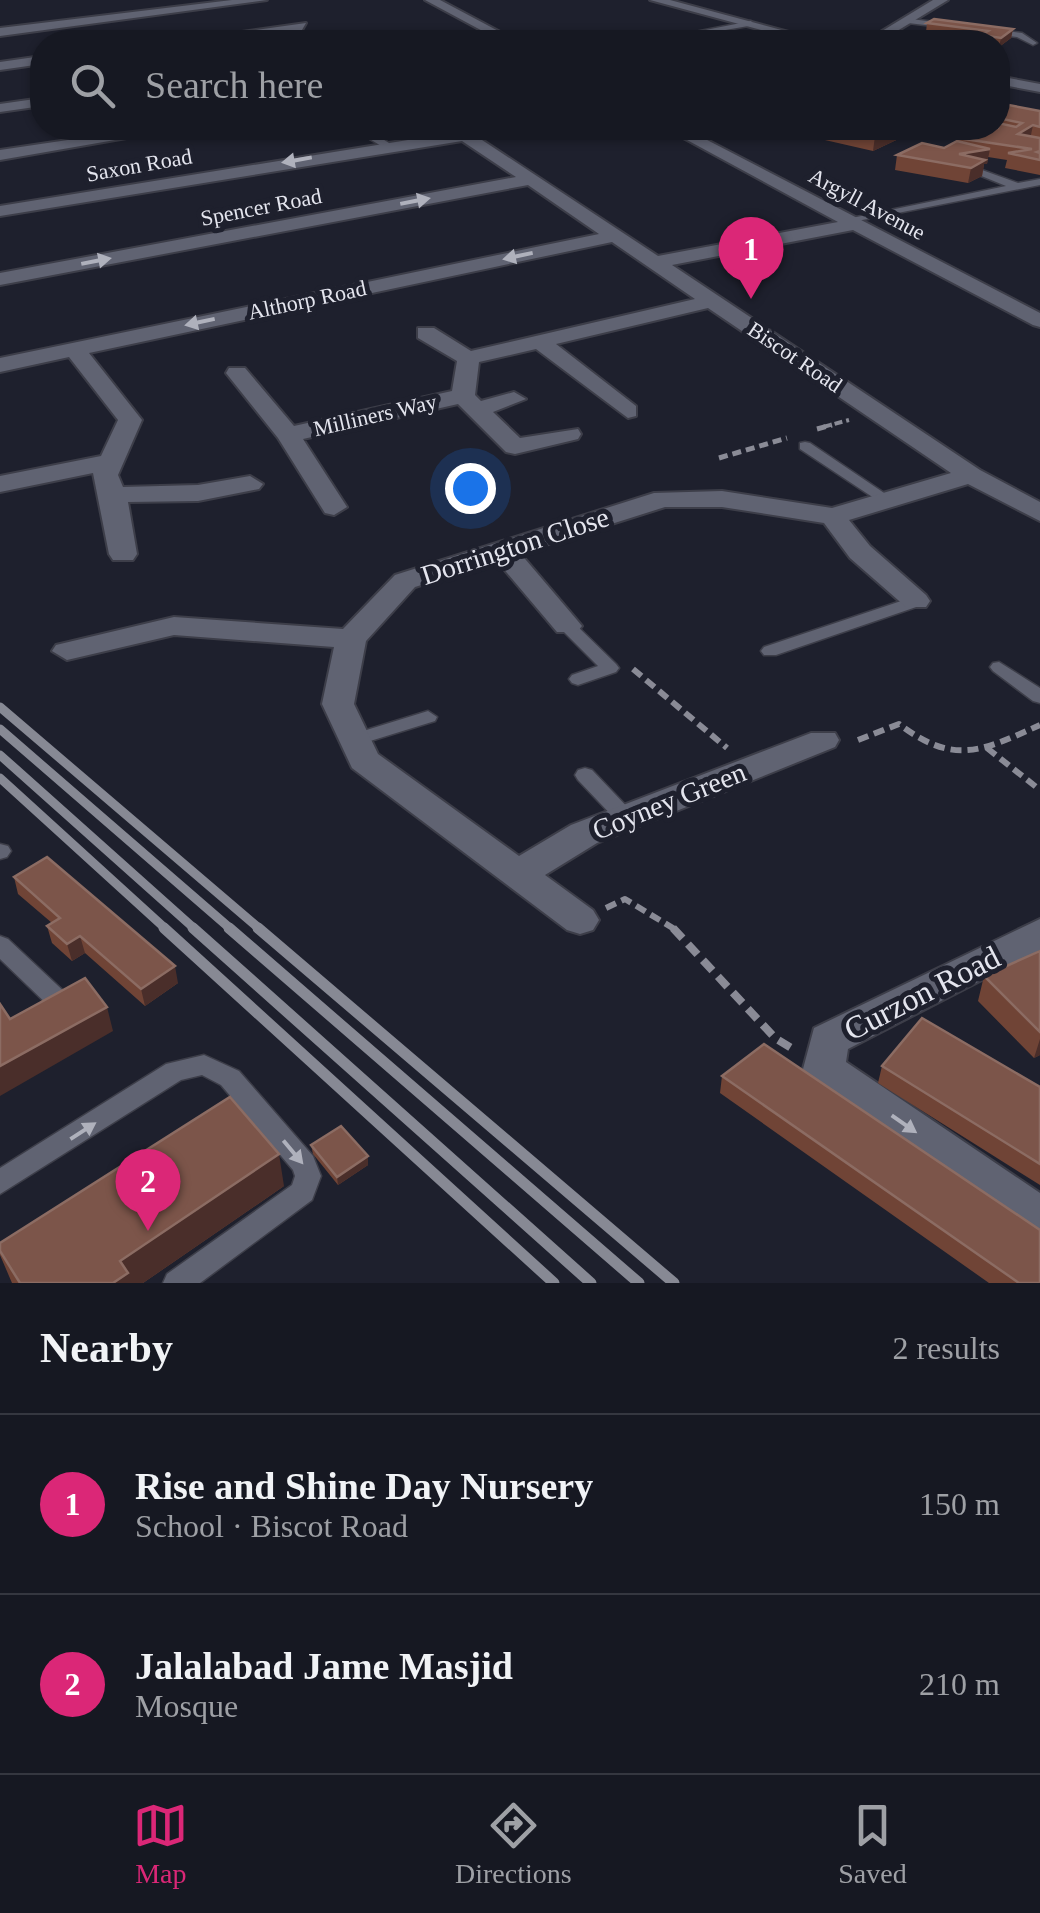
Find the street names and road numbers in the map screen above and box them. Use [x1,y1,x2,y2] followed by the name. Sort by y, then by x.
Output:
[84,143,194,187] street label: Saxon Road
[805,163,929,245] street label: Argyll Avenue
[198,183,324,231] street label: Spencer Road
[246,275,368,325] street label: Althorp Road
[743,316,847,398] street label: Biscot Road
[311,389,439,441] street label: Milliners Way
[417,501,613,591] street label: Dorrington Close
[588,756,750,846] street label: Coyney Green
[838,938,1006,1048] street label: Curzon Road

